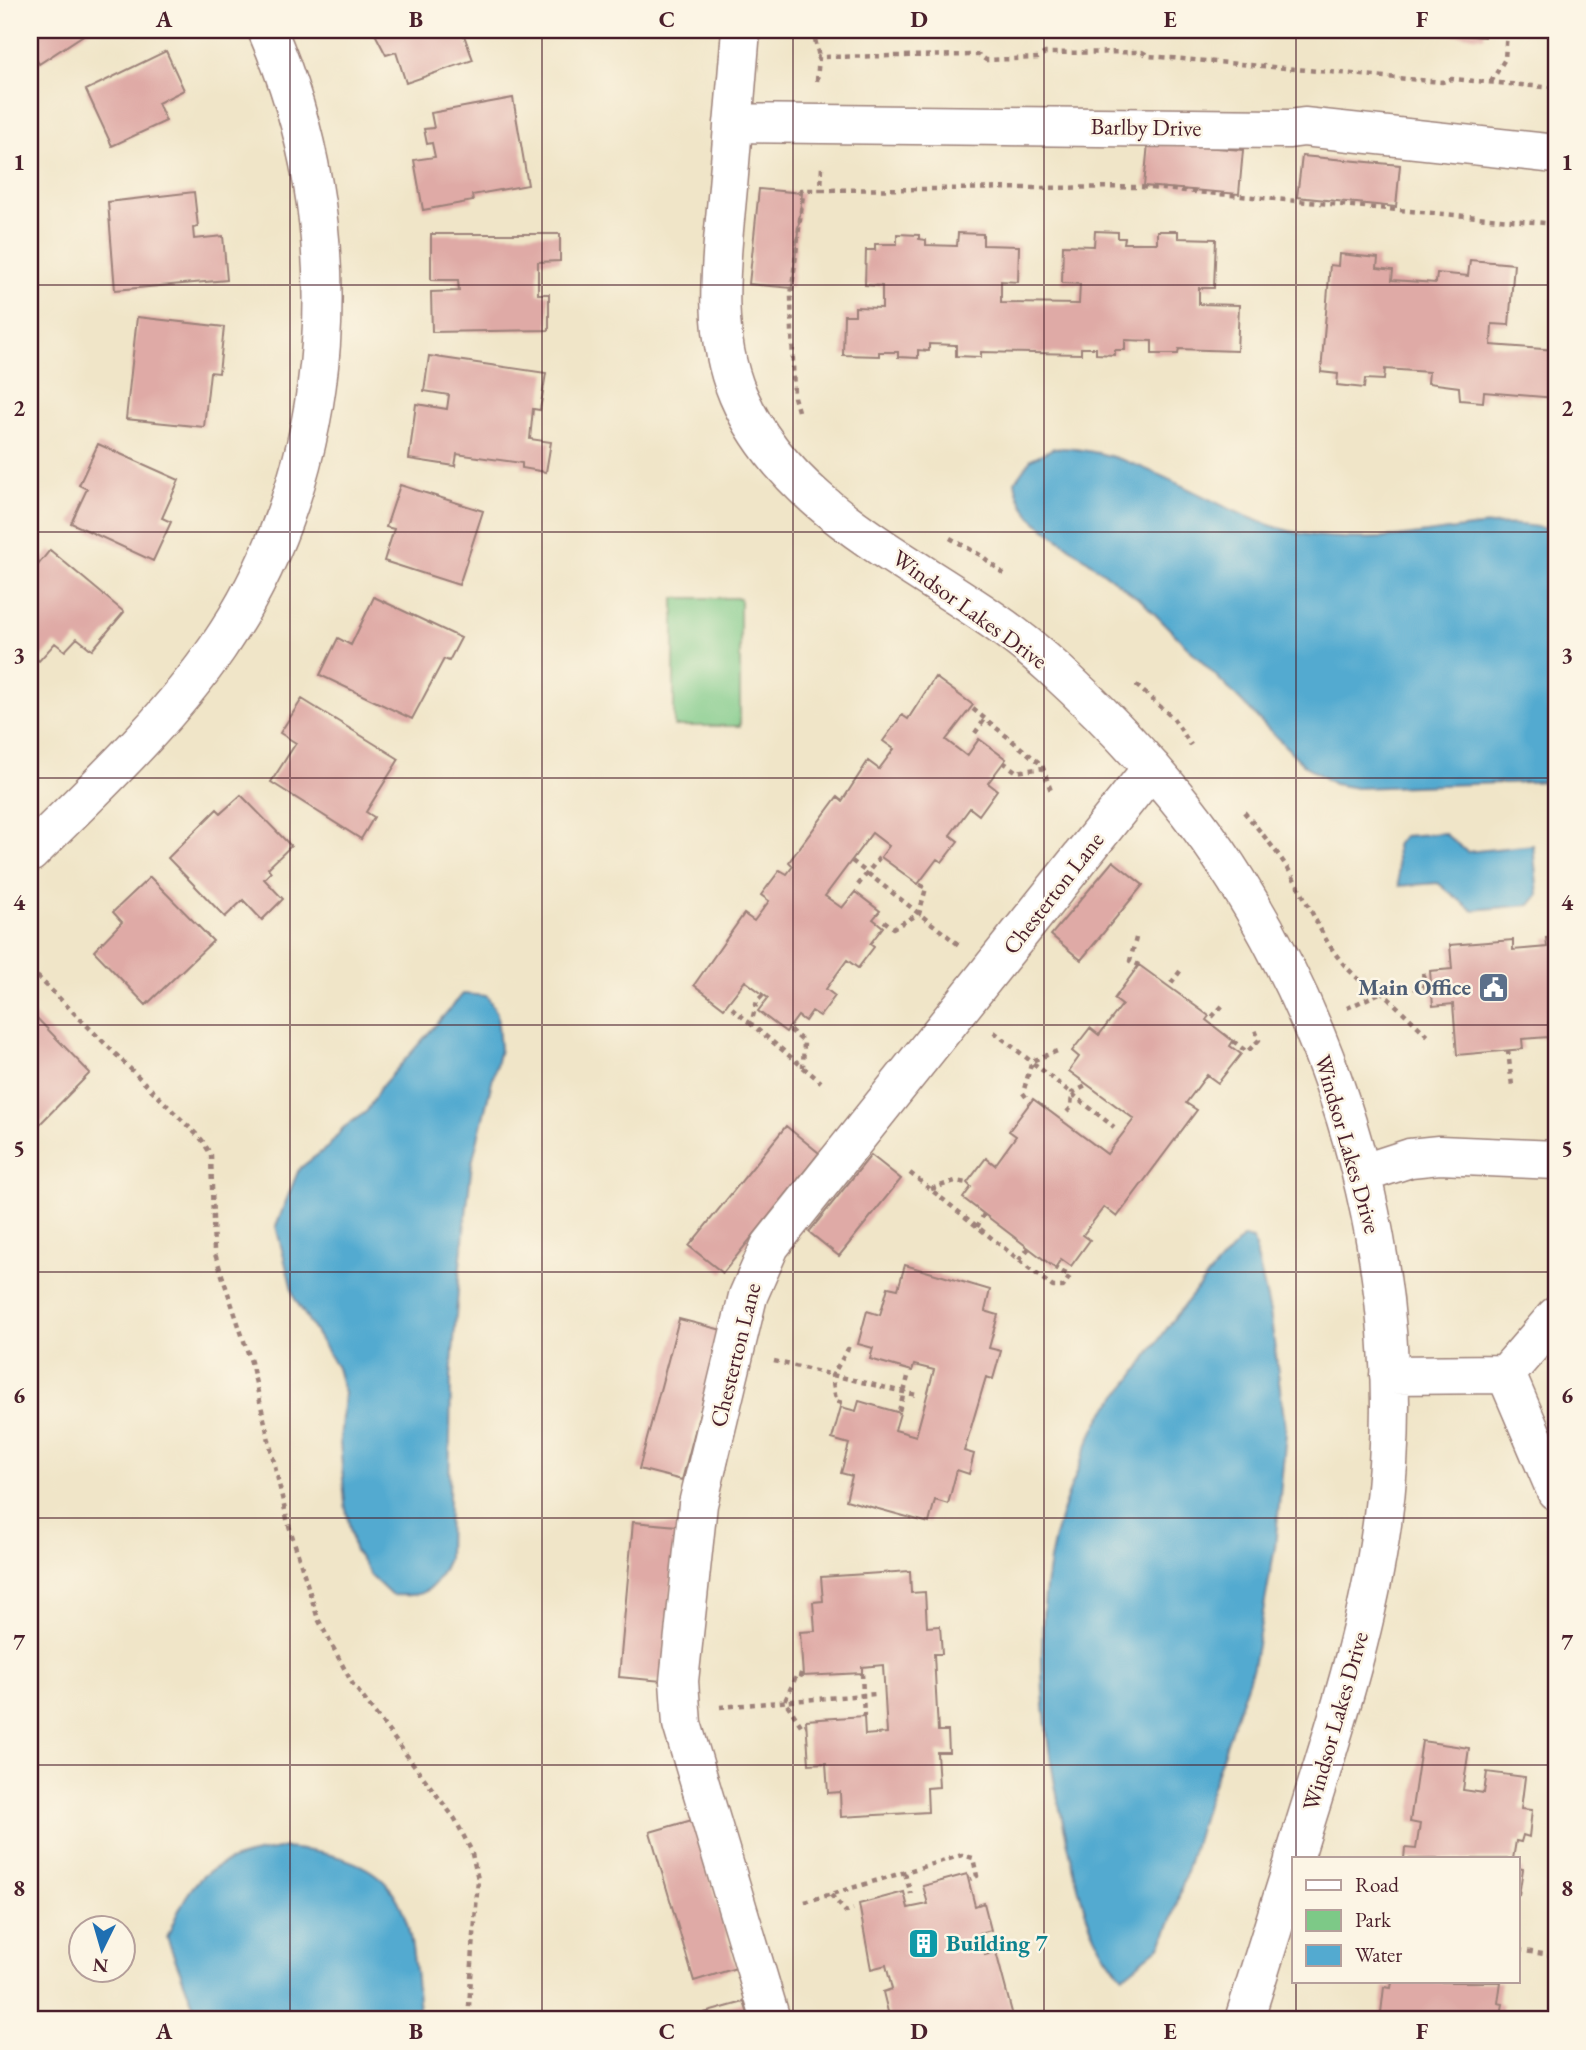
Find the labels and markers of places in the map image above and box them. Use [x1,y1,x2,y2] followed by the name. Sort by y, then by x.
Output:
[1477,970,1511,1004] public building icon: Main Office
[1358,972,1471,1002] place label: Main Office
[906,1926,940,1960] building icon: Building 7
[946,1928,1049,1958] place label: Building 7

